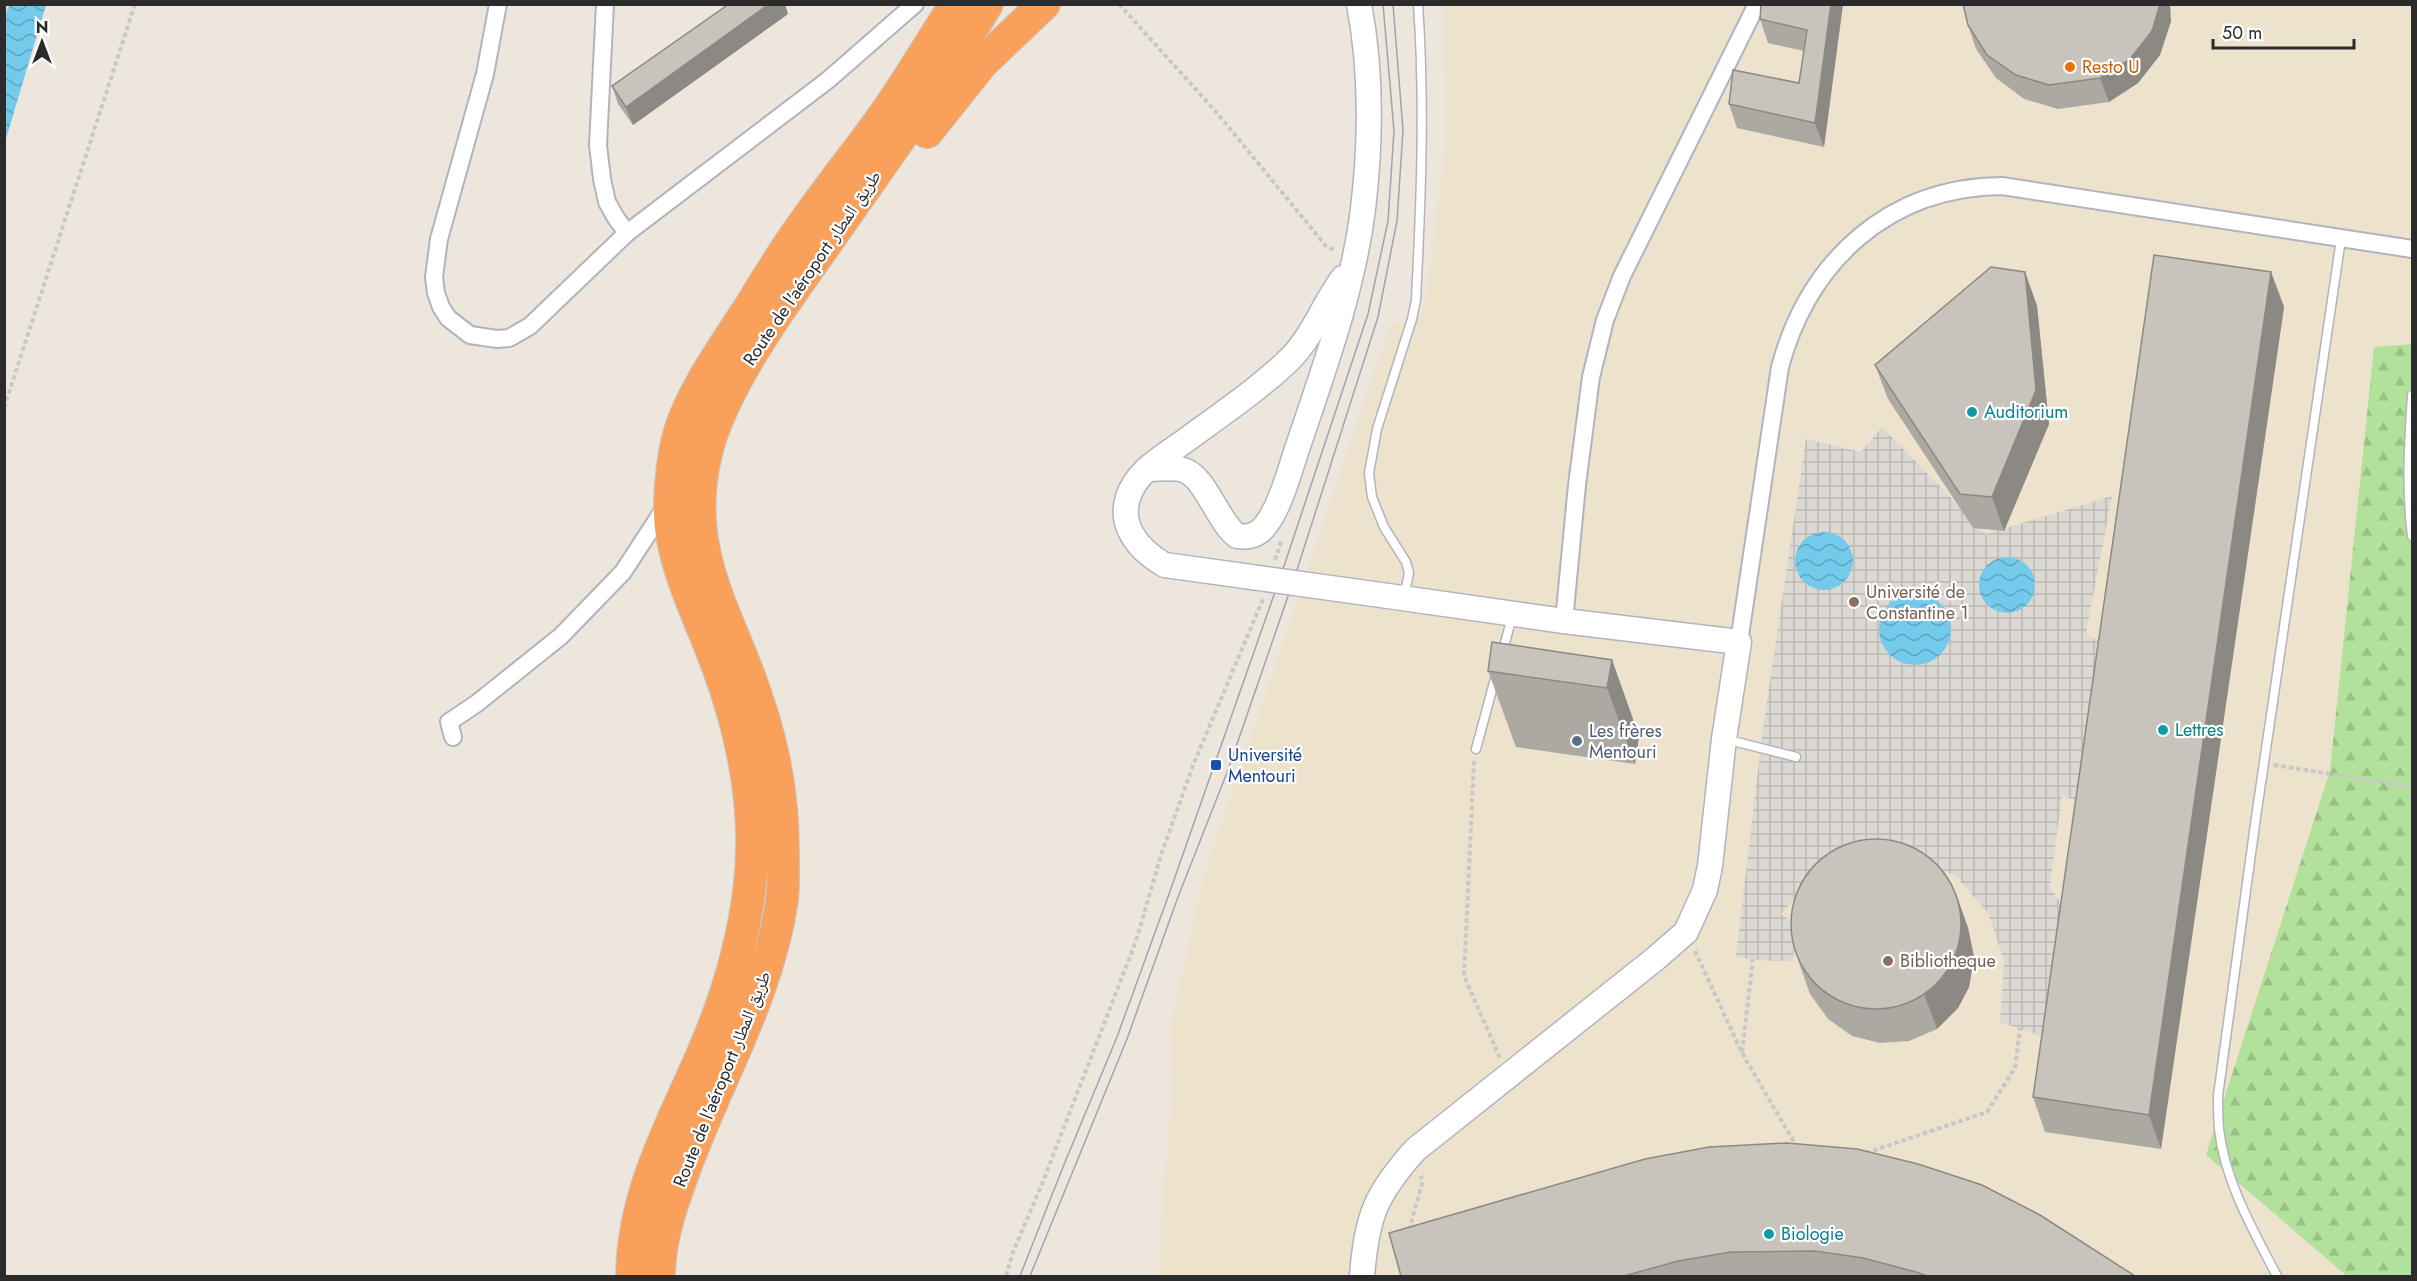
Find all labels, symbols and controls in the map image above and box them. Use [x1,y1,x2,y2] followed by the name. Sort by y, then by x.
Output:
[12,12,72,72] north arrow
[2213,12,2354,50] scale bar
[36,16,48,39] text: N
[2222,20,2262,46] text: 50 m
[2082,54,2139,80] place label: Resto U
[2063,60,2077,74] marker: Resto U
[737,165,887,371] street label: Route de l'aéroport طريق المطار
[1984,399,2068,425] place label: Auditorium
[1965,405,1979,419] marker: Auditorium
[1866,579,1969,626] place label: Université de Constantine 1
[1847,595,1861,609] marker: Université de Constantine 1
[2175,717,2223,743] place label: Lettres
[1589,718,1662,765] place label: Les frères Mentouri
[2156,723,2170,737] marker: Lettres
[1570,734,1584,748] marker: Les frères Mentouri
[1228,742,1302,789] place label: Université Mentouri
[1209,758,1223,772] marker: Université Mentouri
[1900,948,1996,974] place label: Bibliotheque
[1881,954,1895,968] marker: Bibliotheque
[667,967,777,1191] street label: Route de l'aéroport طريق المطار
[1781,1221,1844,1247] place label: Biologie
[1762,1227,1776,1241] marker: Biologie

